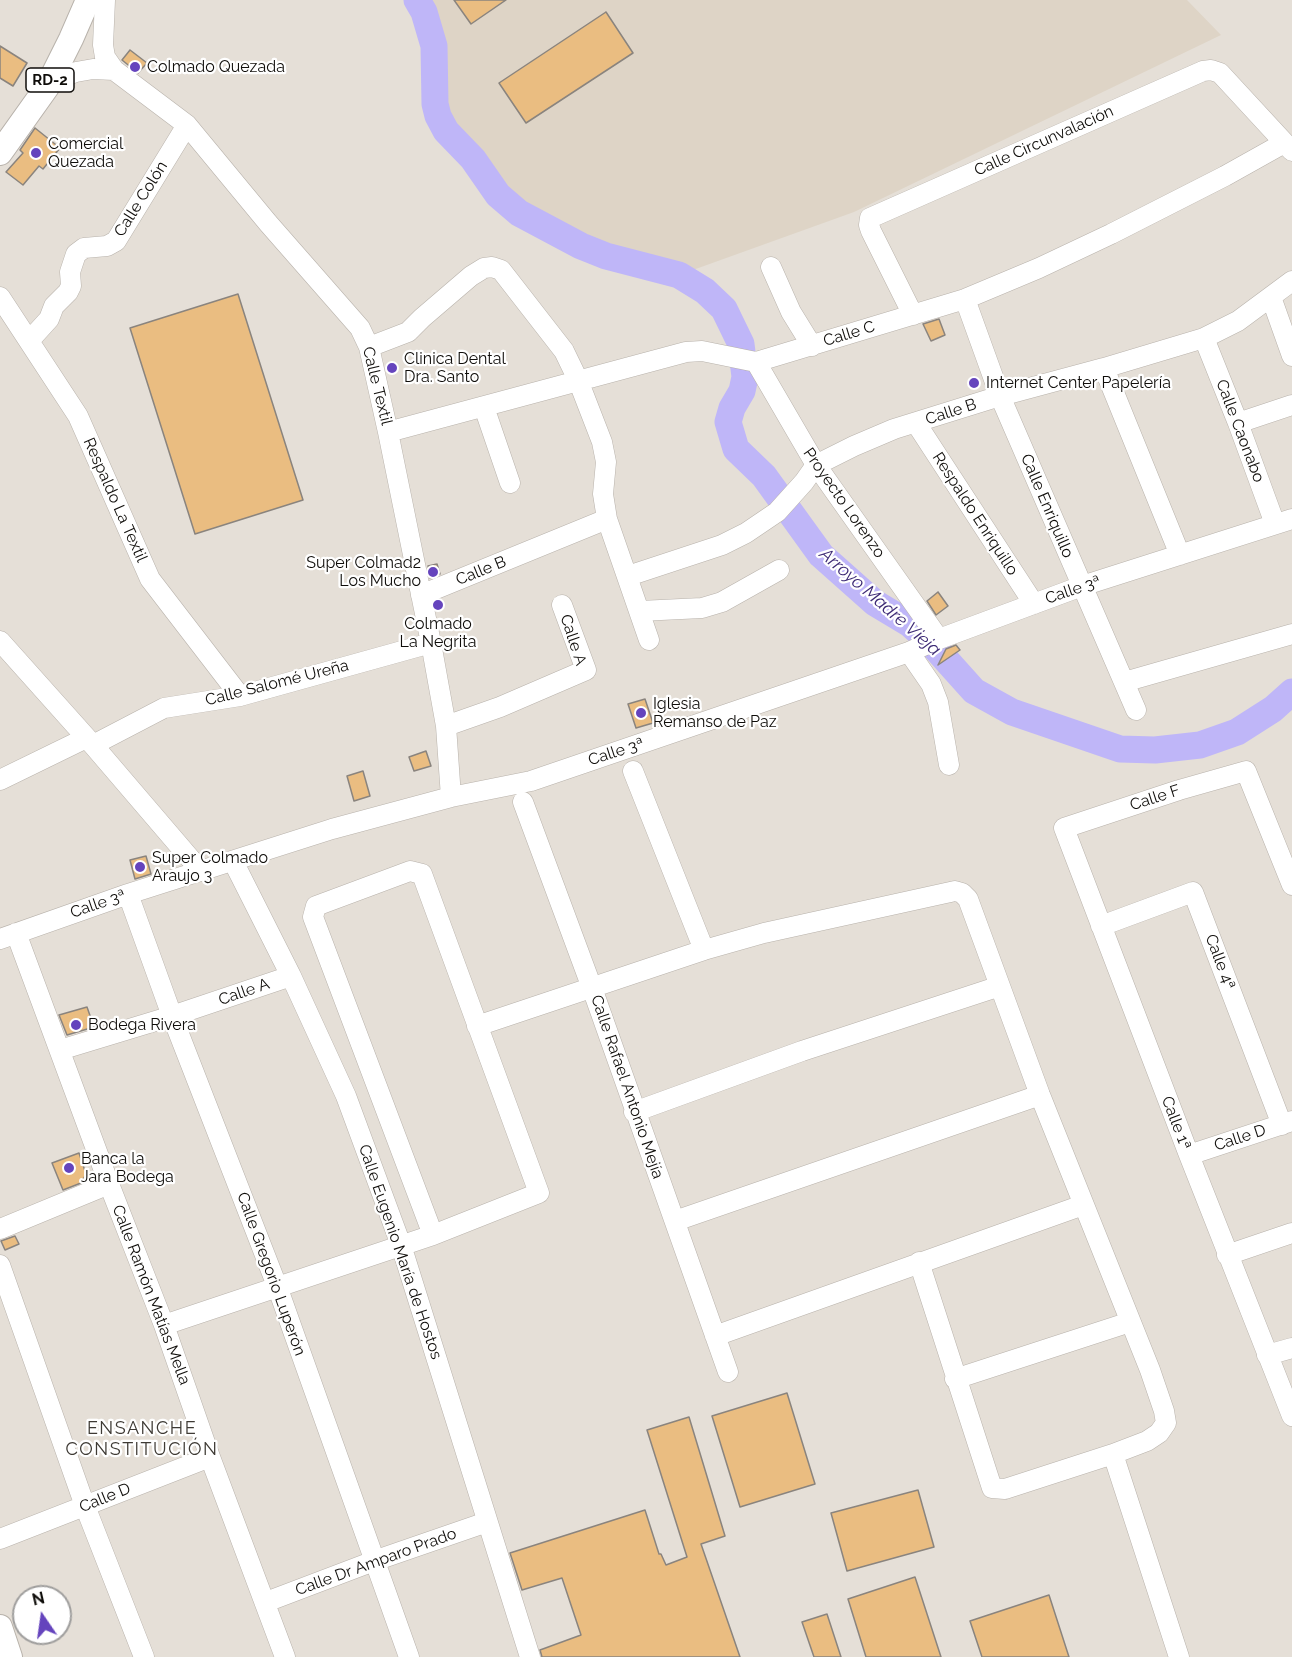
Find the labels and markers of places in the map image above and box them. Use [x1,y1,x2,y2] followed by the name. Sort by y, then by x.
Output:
[147,57,285,77] place label: Colmado Quezada
[128,60,142,74] marker: Colmado Quezada
[48,134,123,172] place label: Comercial Quezada
[29,146,43,160] marker: Comercial Quezada
[404,349,506,387] place label: Clinica Dental Dra. Santo
[385,361,399,375] marker: Clinica Dental Dra. Santo
[986,373,1171,393] place label: Internet Center Papelería
[967,376,981,390] marker: Internet Center Papelería
[306,553,421,591] place label: Super Colmad2 Los Mucho
[426,565,440,579] marker: Super Colmad2 Los Mucho
[431,598,445,612] marker: Colmado La Negrita
[400,614,476,652] place label: Colmado La Negrita
[653,694,777,732] place label: Iglesia Remanso de Paz
[634,706,648,720] marker: Iglesia Remanso de Paz
[152,848,268,886] place label: Super Colmado Araujo 3
[133,860,147,874] marker: Super Colmado Araujo 3
[88,1015,196,1035] place label: Bodega Rivera
[69,1018,83,1032] marker: Bodega Rivera
[81,1149,174,1187] place label: Banca la Jara Bodega
[62,1161,76,1175] marker: Banca la Jara Bodega

